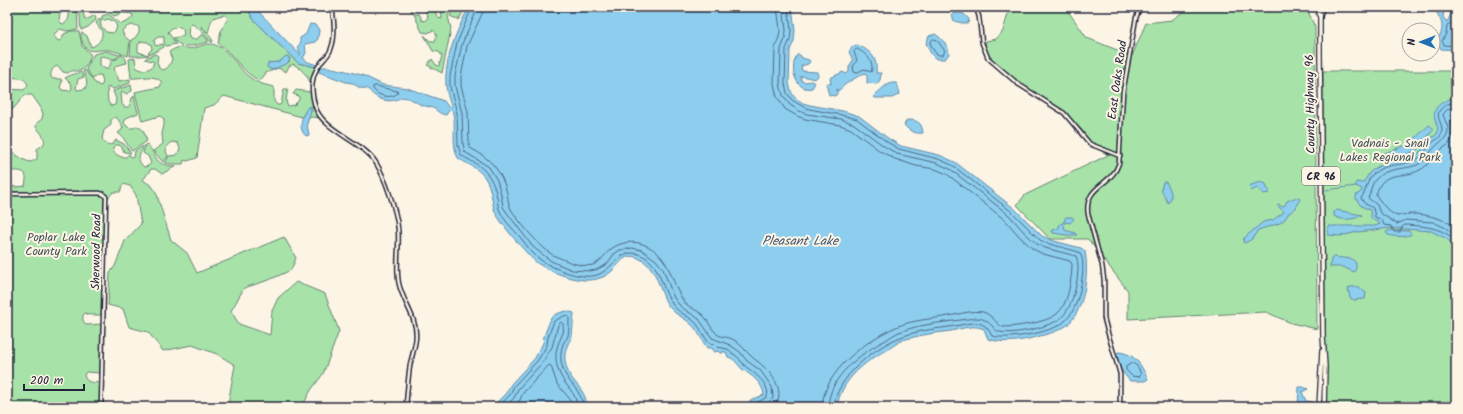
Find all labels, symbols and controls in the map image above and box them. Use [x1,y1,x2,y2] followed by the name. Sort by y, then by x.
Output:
[1401,22,1441,62] north arrow
[1103,38,1133,121] street label: East Oaks Road
[1403,38,1421,45] text: N
[1300,54,1321,154] street label: County Highway 96
[1339,134,1441,167] park label: Vadnais - Snail Lakes Regional Park
[1302,167,1340,185] road number: CR 96
[86,213,107,290] street label: Sherwood Road
[25,228,87,261] park label: Poplar Lake County Park
[762,231,839,252] water label: Pleasant Lake
[24,366,84,392] scale bar
[30,371,64,390] text: 200 m

